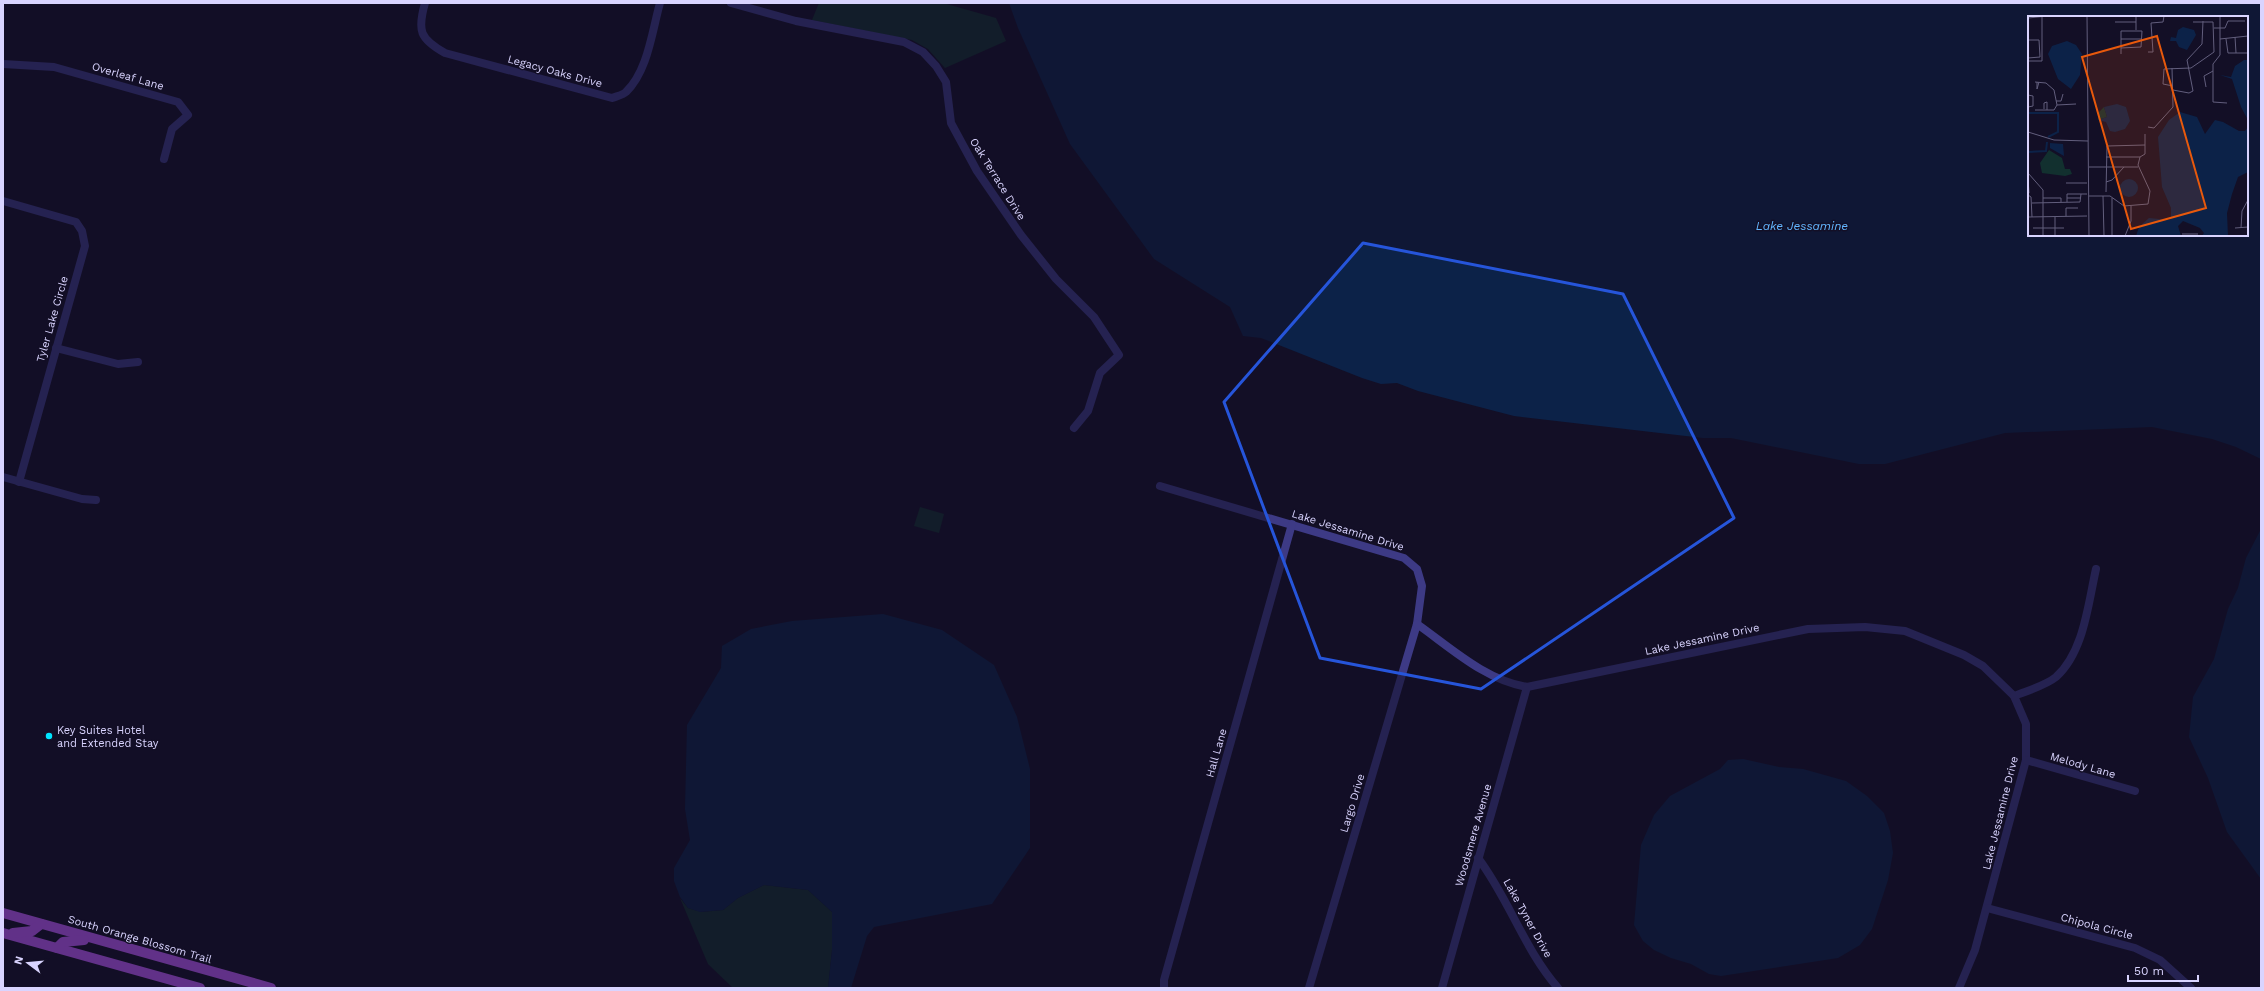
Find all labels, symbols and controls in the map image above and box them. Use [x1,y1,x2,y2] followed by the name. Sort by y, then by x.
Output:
[2028,16,2248,236] inset map
[506,53,604,90] street label: Legacy Oaks Drive
[90,60,165,93] street label: Overleaf Lane
[967,136,1028,223] street label: Oak Terrace Drive
[1756,219,1848,233] water label: Lake Jessamine
[34,275,71,364] street label: Tyler Lake Circle
[1290,507,1406,554] street label: Lake Jessamine Drive
[1644,621,1761,658] street label: Lake Jessamine Drive
[57,724,159,750] place label: Key Suites Hotel and Extended Stay
[1203,727,1230,779] street label: Hall Lane
[44,731,54,741] marker: Key Suites Hotel and Extended Stay
[2049,750,2117,781] street label: Melody Lane
[1980,755,2021,871] street label: Lake Jessamine Drive
[1337,772,1368,834] street label: Largo Drive
[1453,782,1494,888] street label: Woodsmere Avenue
[1500,876,1555,960] street label: Lake Tyner Drive
[2059,911,2135,942] street label: Chipola Circle
[66,913,214,966] street label: South Orange Blossom Trail
[8,943,48,983] north arrow
[11,955,26,966] text: N
[2128,957,2198,983] scale bar
[2134,964,2164,978] text: 50 m

